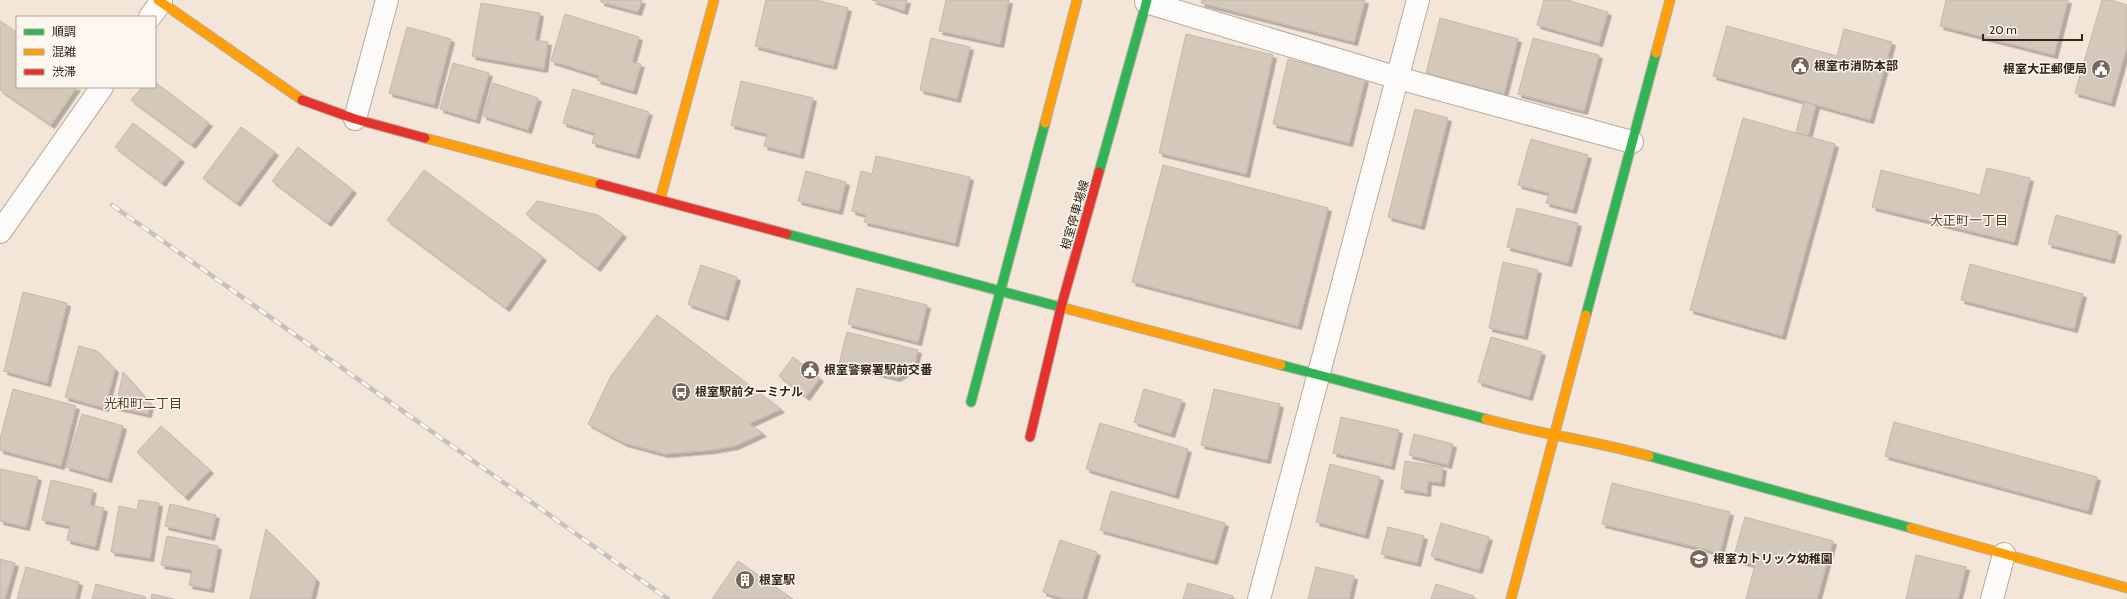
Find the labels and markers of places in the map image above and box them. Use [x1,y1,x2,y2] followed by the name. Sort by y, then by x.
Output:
[1789,55,1811,77] public building icon: 根室市消防本部
[1814,58,1898,73] place label: 根室市消防本部
[2090,58,2112,80] public building icon: 根室大正郵便局
[2003,61,2087,76] place label: 根室大正郵便局
[799,359,821,381] public building icon: 根室警察署駅前交番
[824,362,933,377] place label: 根室警察署駅前交番
[670,381,692,403] bus stop icon: 根室駅前ターミナル
[695,384,803,399] place label: 根室駅前ターミナル
[1688,548,1710,570] school or university icon: 根室カトリック幼稚園
[1713,551,1833,566] place label: 根室カトリック幼稚園
[734,569,756,591] building icon: 根室駅
[759,572,795,587] place label: 根室駅

